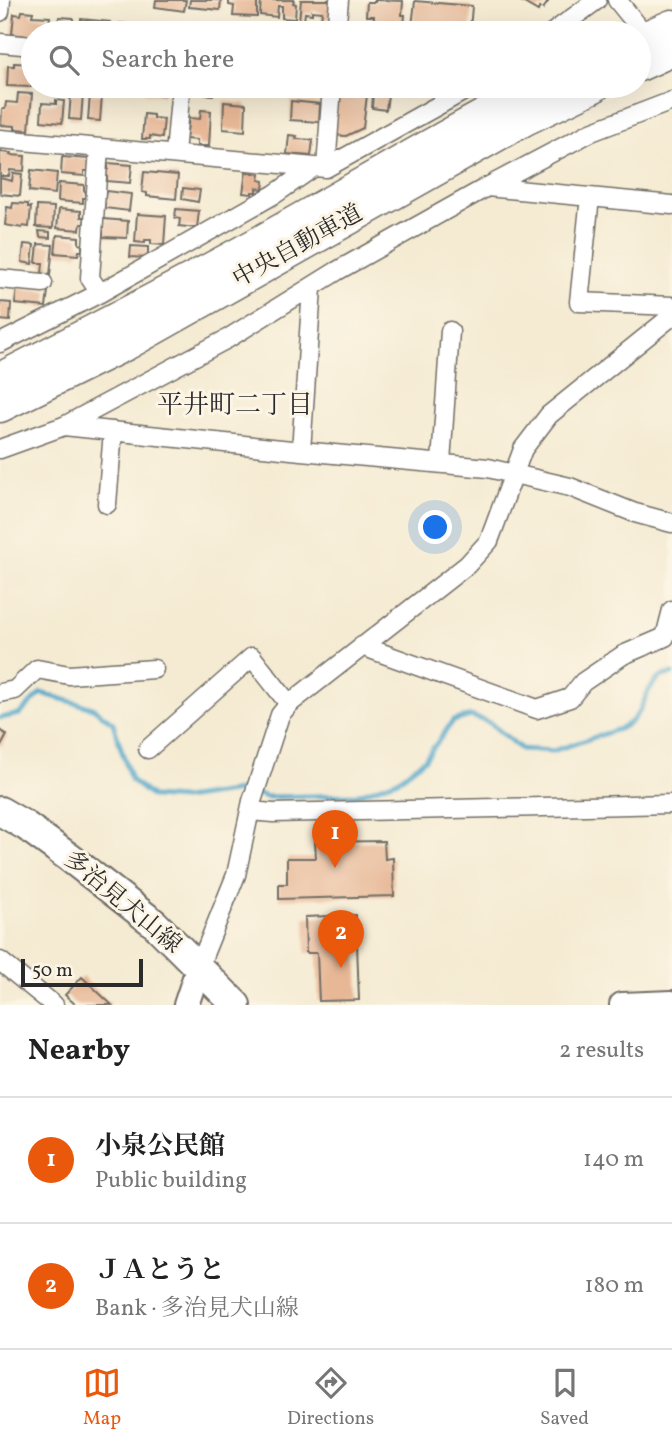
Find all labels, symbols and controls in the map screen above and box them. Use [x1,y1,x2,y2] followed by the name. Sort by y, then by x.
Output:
[21,21,651,98] search box
[45,41,83,79] icon: search
[101,42,234,78] text: Search here
[227,197,369,297] street label: 中央自動車道
[157,388,313,424] district label: 平井町二丁目
[418,510,452,544] your location
[312,810,358,868] pin: 1
[56,844,188,962] street label: 多治見犬山線
[318,910,364,968] pin: 2
[21,956,144,988] scale bar
[32,958,73,984] text: 50 m
[28,1030,130,1072] text: Nearby
[559,1035,644,1067] text: 2 results
[95,1129,225,1165] text: 小泉公民館
[46,1144,56,1176] text: 1
[583,1144,644,1176] text: 140 m
[95,1165,247,1197] text: Public building
[95,1253,225,1289] text: ＪＡとうと
[45,1270,57,1302] text: 2
[585,1270,644,1302] text: 180 m
[95,1293,299,1325] text: Bank · 多治見犬山線
[83,1364,121,1432] tab: Map
[287,1364,374,1432] tab: Directions
[540,1364,589,1432] tab: Saved

